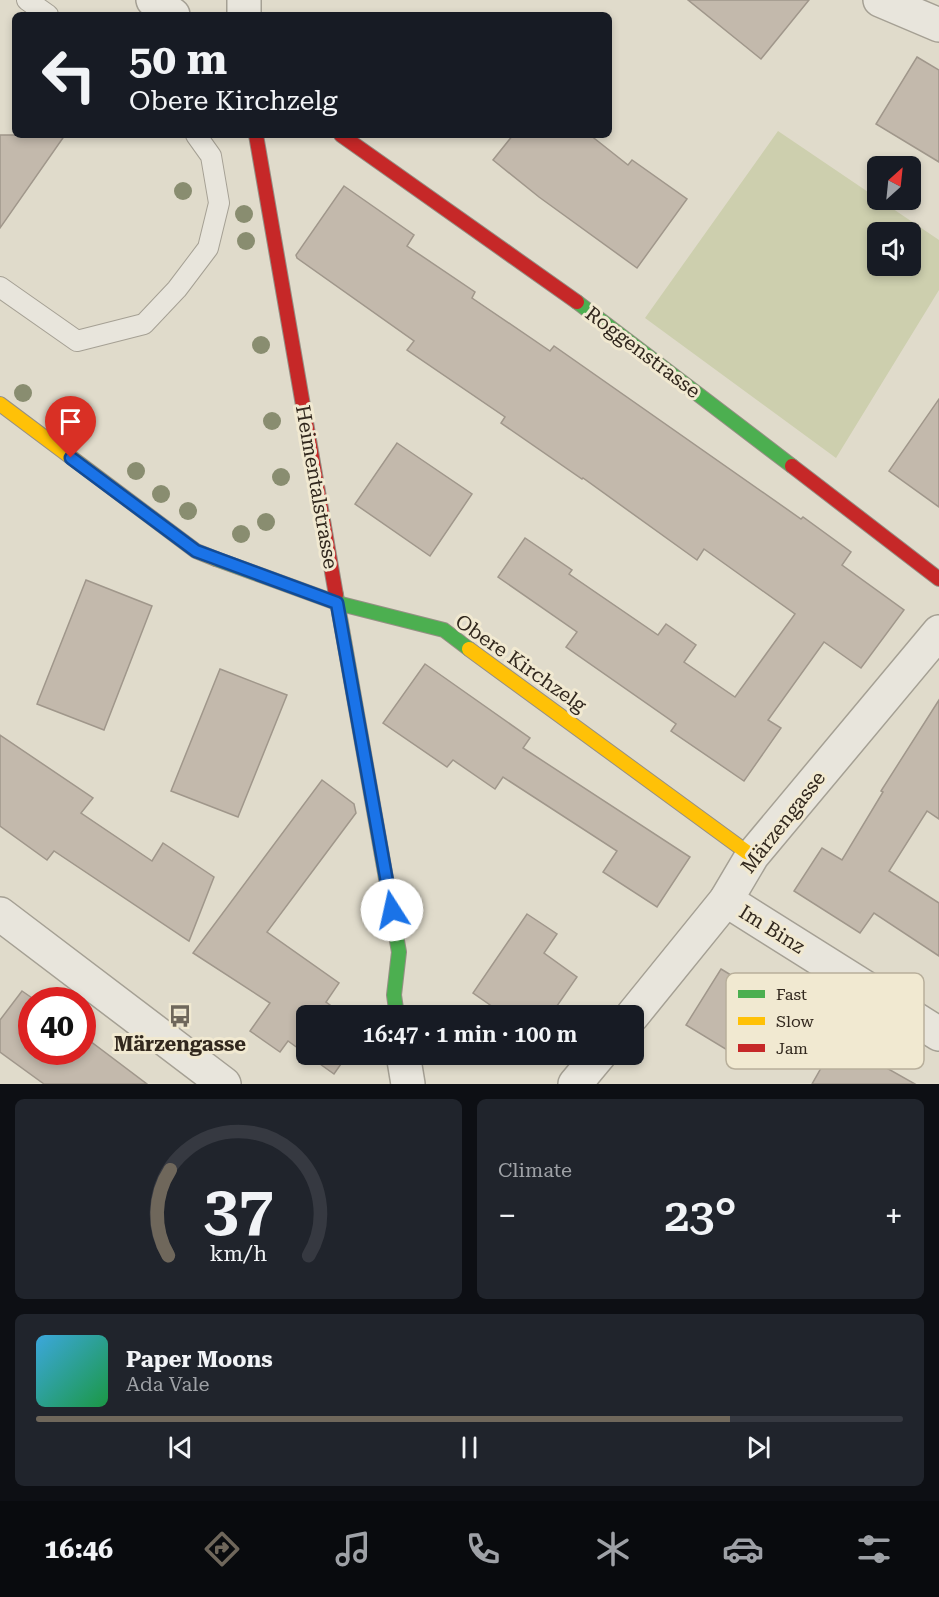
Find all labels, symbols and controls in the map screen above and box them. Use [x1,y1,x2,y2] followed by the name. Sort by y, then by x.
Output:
[129,35,227,84] text: 50 m
[30,36,108,114] icon: left
[129,85,338,117] text: Obere Kirchzelg
[867,156,921,210] north arrow
[867,156,921,276] map controls
[867,222,921,276] button: sound
[581,301,705,403] street label: Roggenstrasse
[45,396,96,458] pin
[291,403,343,571] street label: Heimentalstrasse
[54,405,87,438] icon: arrive
[451,609,592,718] street label: Obere Kirchzelg
[736,766,830,878] street label: Märzengasse
[360,878,424,942] position arrow
[735,900,809,958] street label: Im Binz
[726,973,924,1069] legend
[776,985,807,1004] text: Fast
[18,987,96,1065] speed limit sign: 40
[167,1003,193,1029] bus stop icon: Märzengasse
[776,1012,814,1031] text: Slow
[363,1022,577,1047] text: 16:47 · 1 min · 100 m
[114,1032,246,1056] place label: Märzengasse
[776,1039,808,1058] text: Jam
[498,1158,572,1182] text: Climate
[204,1172,273,1245] text: 37
[664,1189,737,1242] text: 23°
[498,1196,516,1235] text: −
[885,1196,903,1235] text: +
[210,1241,267,1266] text: km/h
[126,1347,273,1372] text: Paper Moons
[126,1372,209,1396] text: Ada Vale
[164,1431,197,1464] icon: previous
[453,1431,486,1464] icon: pause
[742,1431,775,1464] icon: next
[201,1528,243,1570] icon: directions
[332,1528,374,1570] icon: music
[462,1528,504,1570] icon: phone
[592,1528,634,1570] icon: climate
[722,1528,764,1570] icon: car
[853,1528,895,1570] icon: filters
[44,1533,113,1565] text: 16:46

